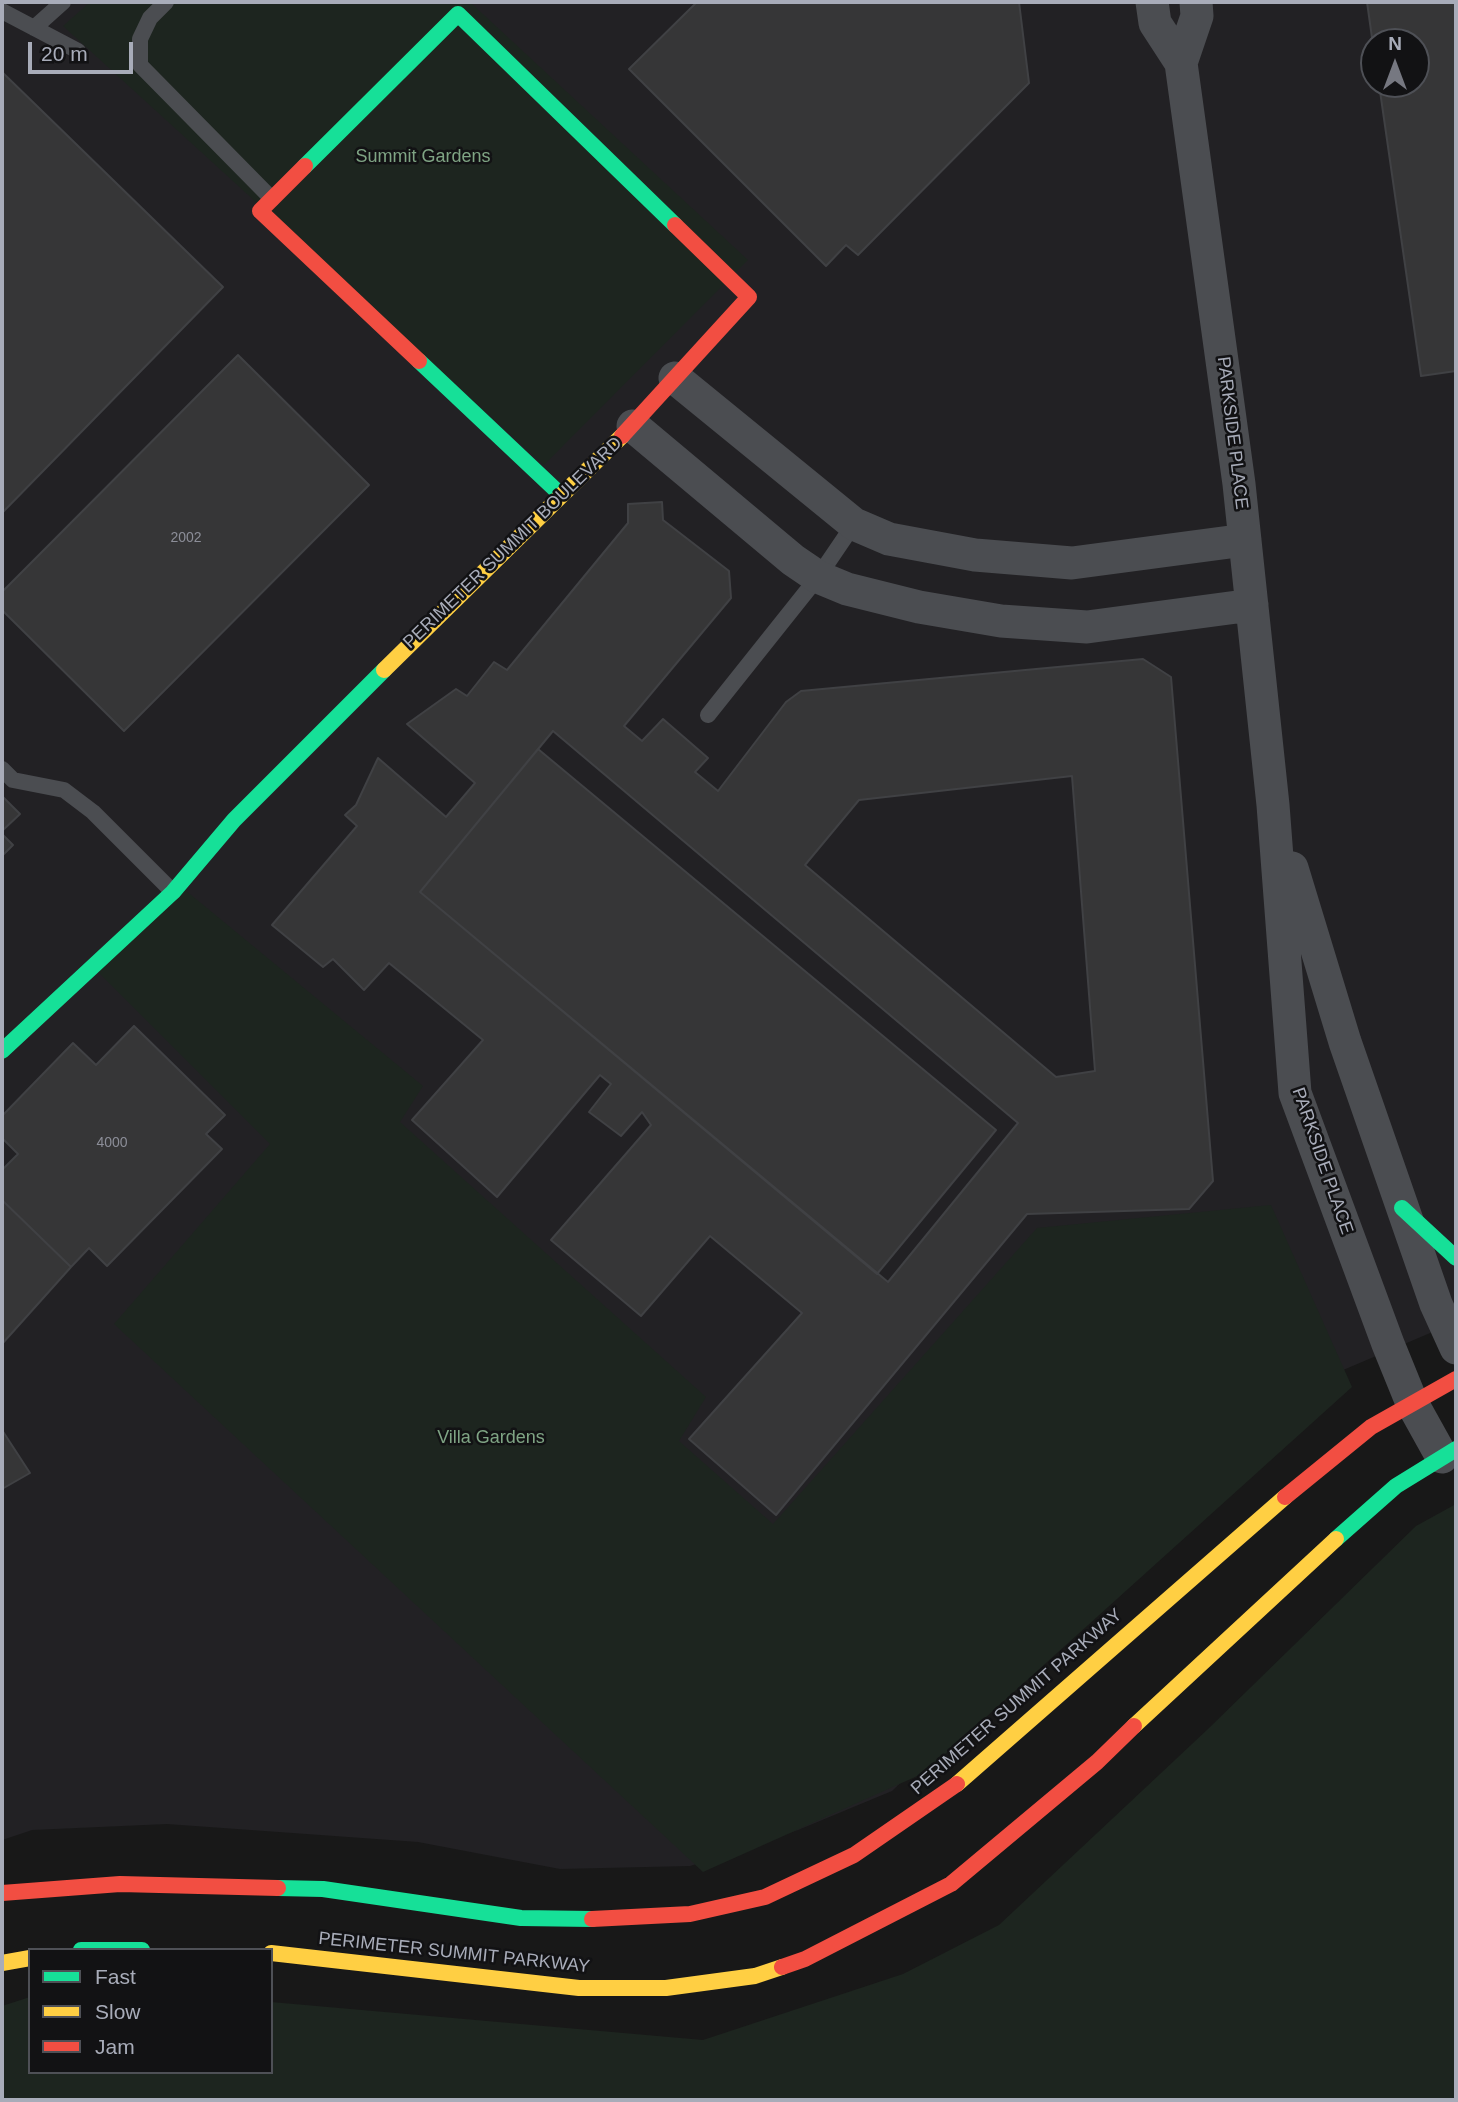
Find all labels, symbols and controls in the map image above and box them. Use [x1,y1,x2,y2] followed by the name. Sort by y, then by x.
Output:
[32,28,136,72] scale bar
[1360,28,1430,98] north arrow
[1388,33,1402,54] text: N
[41,42,88,65] text: 20 m
[355,146,491,168] park label: Summit Gardens
[1212,355,1252,511] street label: PARKSIDE PLACE
[399,433,627,653] street label: PERIMETER SUMMIT BOULEVARD
[170,530,202,546] house number: 2002
[1287,1085,1357,1237] street label: PARKSIDE PLACE
[96,1135,128,1151] house number: 4000
[437,1427,545,1449] park label: Villa Gardens
[907,1604,1127,1800] street label: PERIMETER SUMMIT PARKWAY
[317,1928,591,1978] street label: PERIMETER SUMMIT PARKWAY
[28,1948,273,2074] legend
[95,1965,136,1988] text: Fast
[95,2000,141,2023] text: Slow
[95,2035,135,2058] text: Jam

